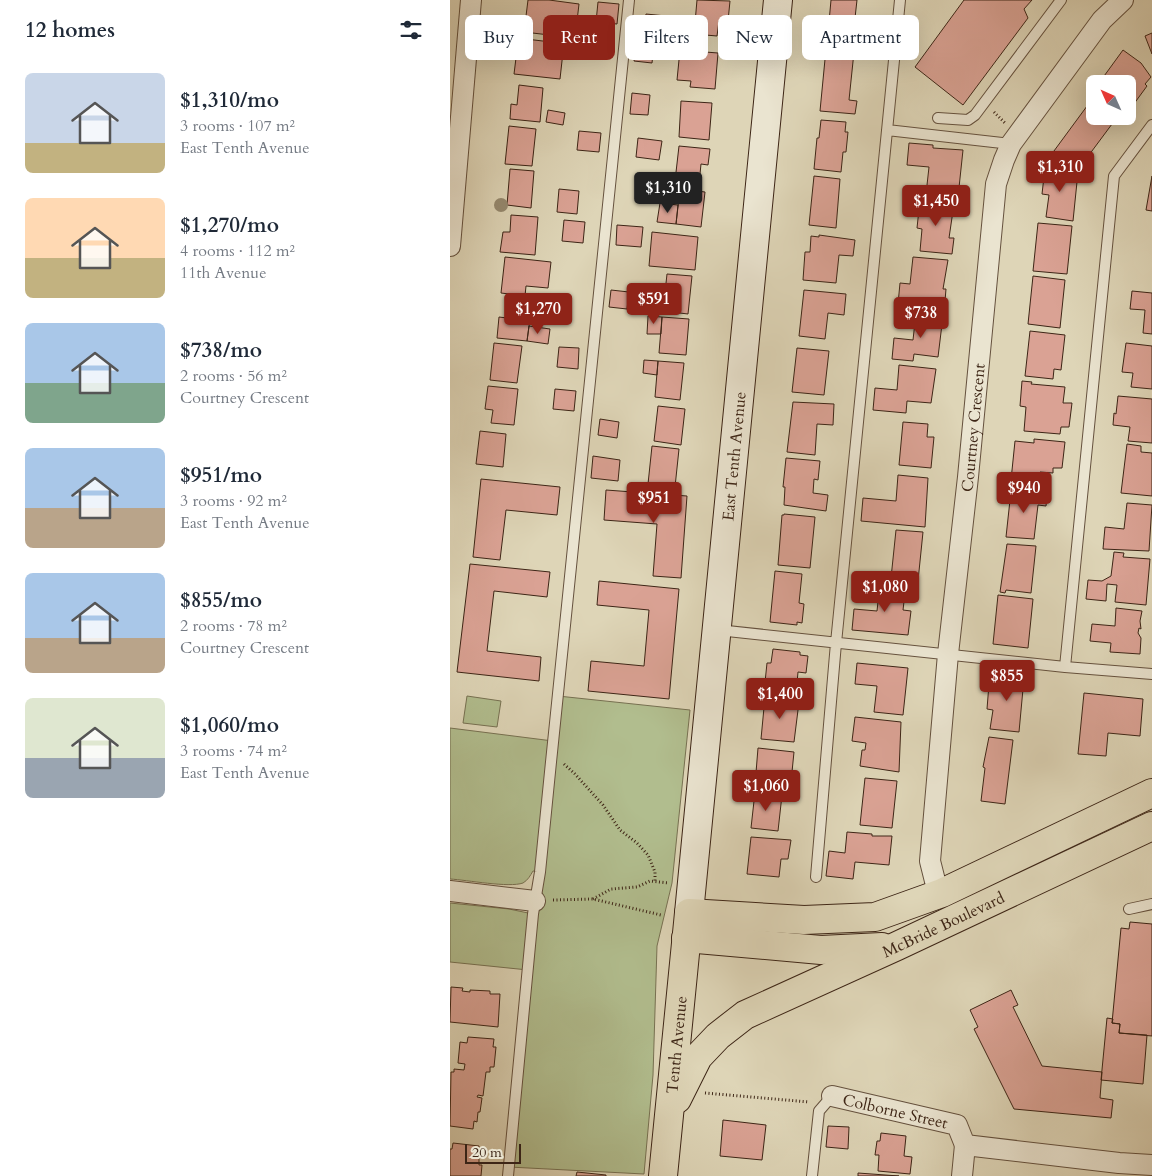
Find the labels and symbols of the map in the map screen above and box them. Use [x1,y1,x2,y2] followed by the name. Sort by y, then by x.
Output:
[1086,75,1136,125] north arrow
[1019,150,1101,193] pin: $1,310
[627,172,709,214] pin: $1,310
[895,184,977,227] pin: $1,450
[624,282,684,325] pin: $591
[497,292,579,335] pin: $1,270
[891,296,951,339] pin: $738
[956,362,991,493] street label: Courtney Crescent
[717,391,752,522] street label: East Tenth Avenue
[994,472,1054,514] pin: $940
[624,482,684,524] pin: $951
[844,570,926,613] pin: $1,080
[977,660,1037,702] pin: $855
[739,678,821,720] pin: $1,400
[725,770,807,812] pin: $1,060
[879,887,1009,963] street label: McBride Boulevard
[661,995,693,1095] street label: Tenth Avenue
[840,1089,950,1134] street label: Colborne Street
[465,1141,521,1164] scale bar

